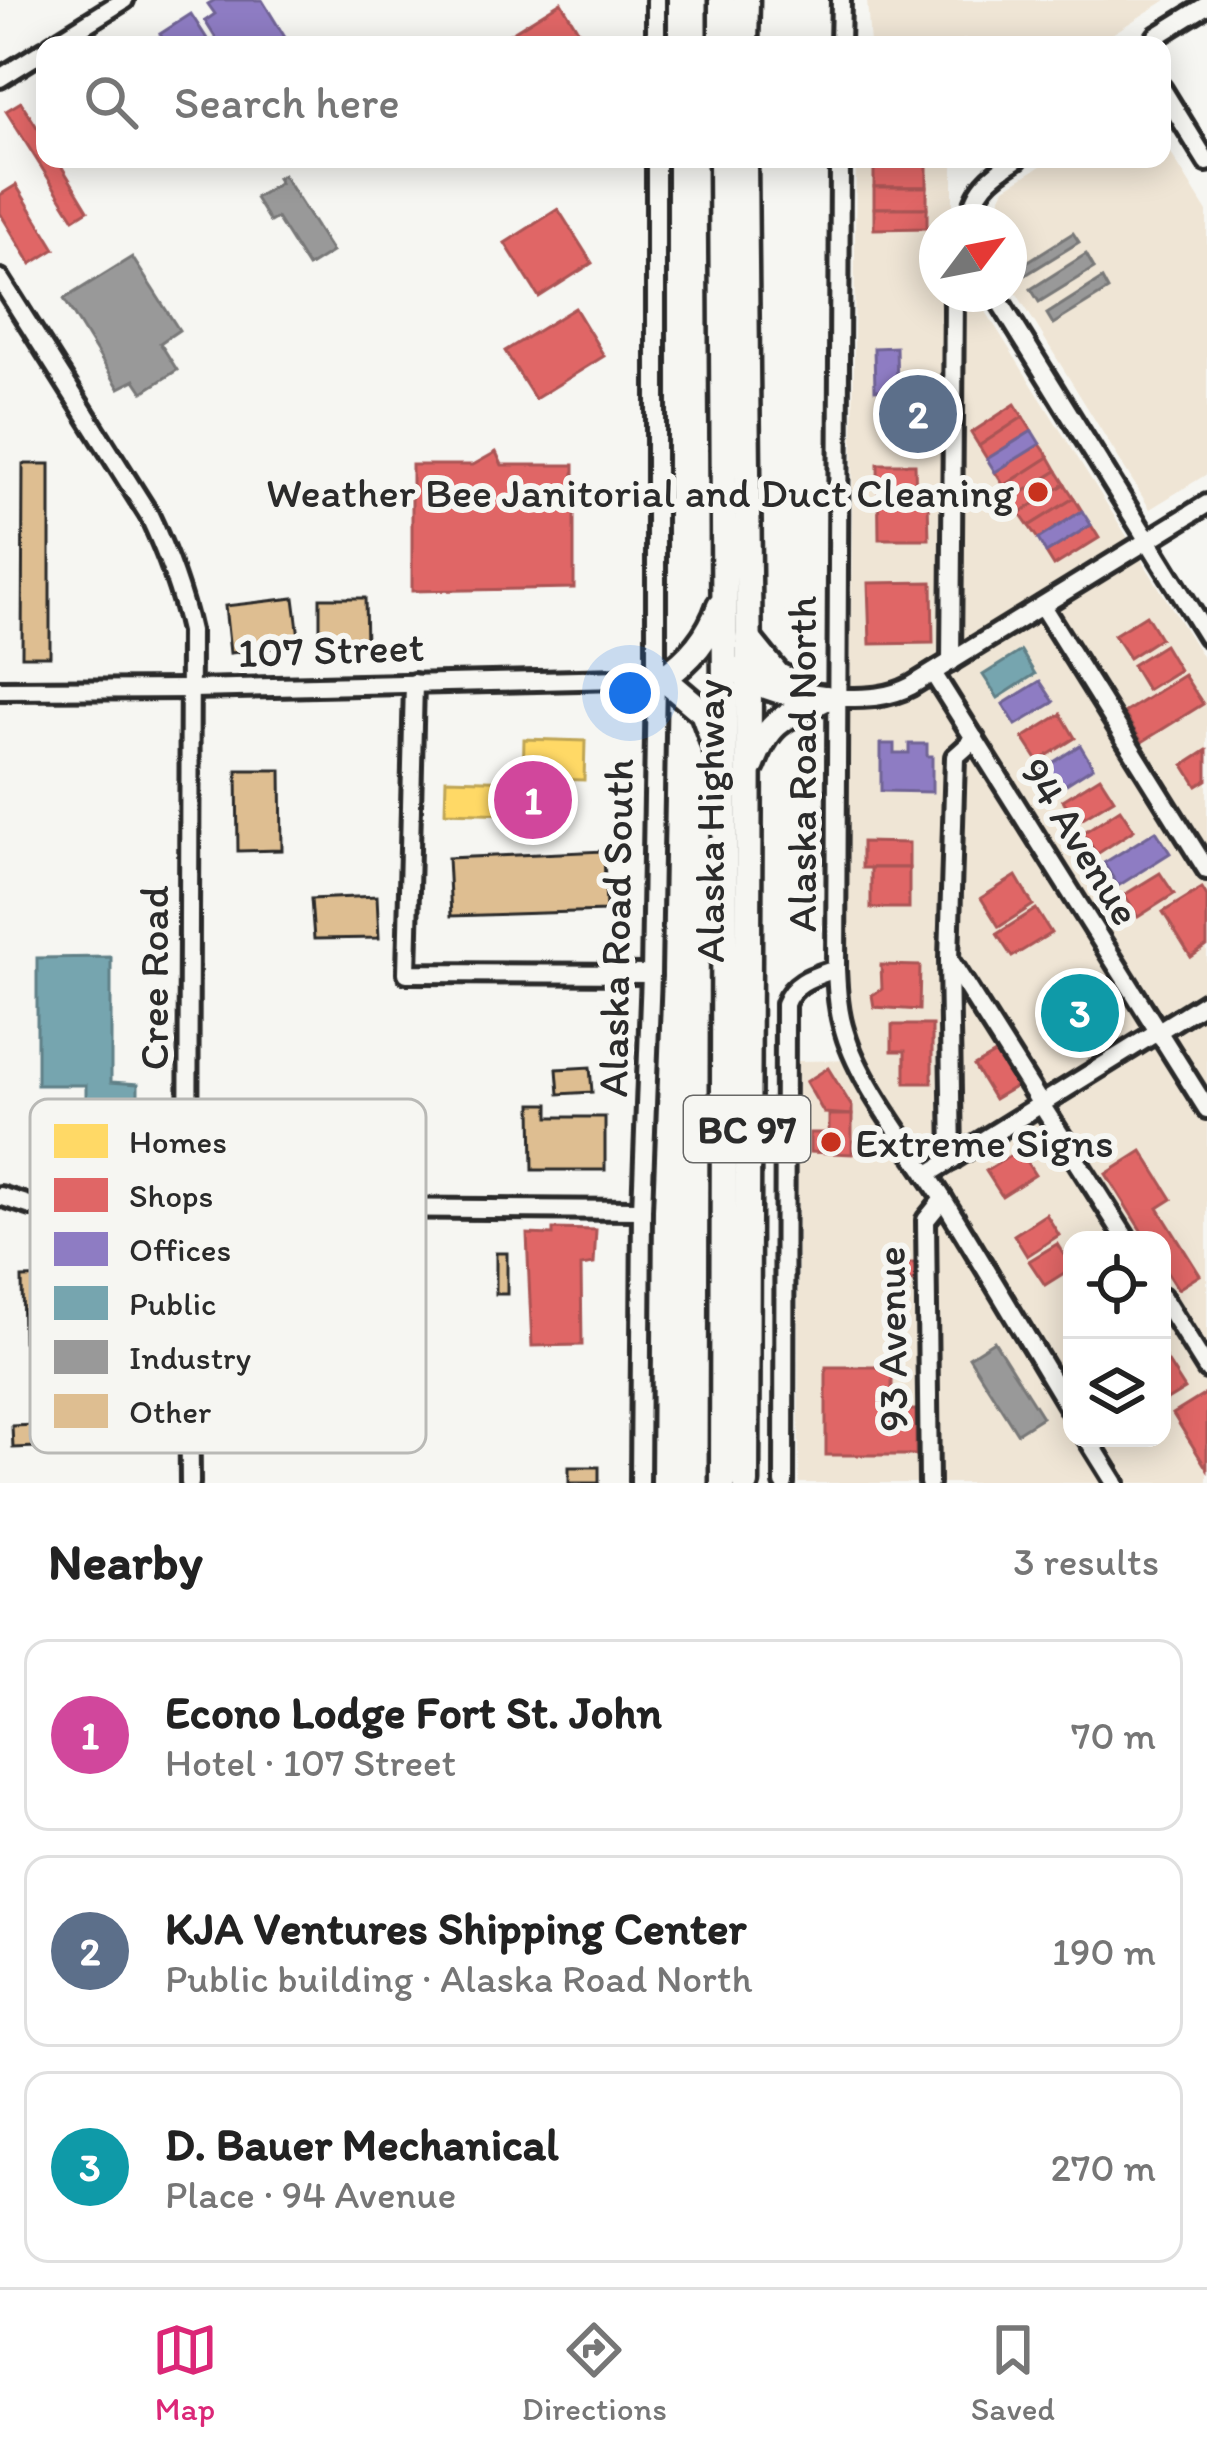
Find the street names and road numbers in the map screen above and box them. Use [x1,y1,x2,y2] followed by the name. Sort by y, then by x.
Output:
[776,595,827,932] street label: Alaska Road North
[237,621,425,678] street label: 107 Street
[684,679,735,963] street label: Alaska Highway
[1009,748,1152,934] street label: 94 Avenue
[587,758,644,1098] street label: Alaska Road South
[128,885,179,1071] street label: Cree Road
[684,1096,810,1162] road number: BC 97
[864,1246,919,1432] street label: 93 Avenue

